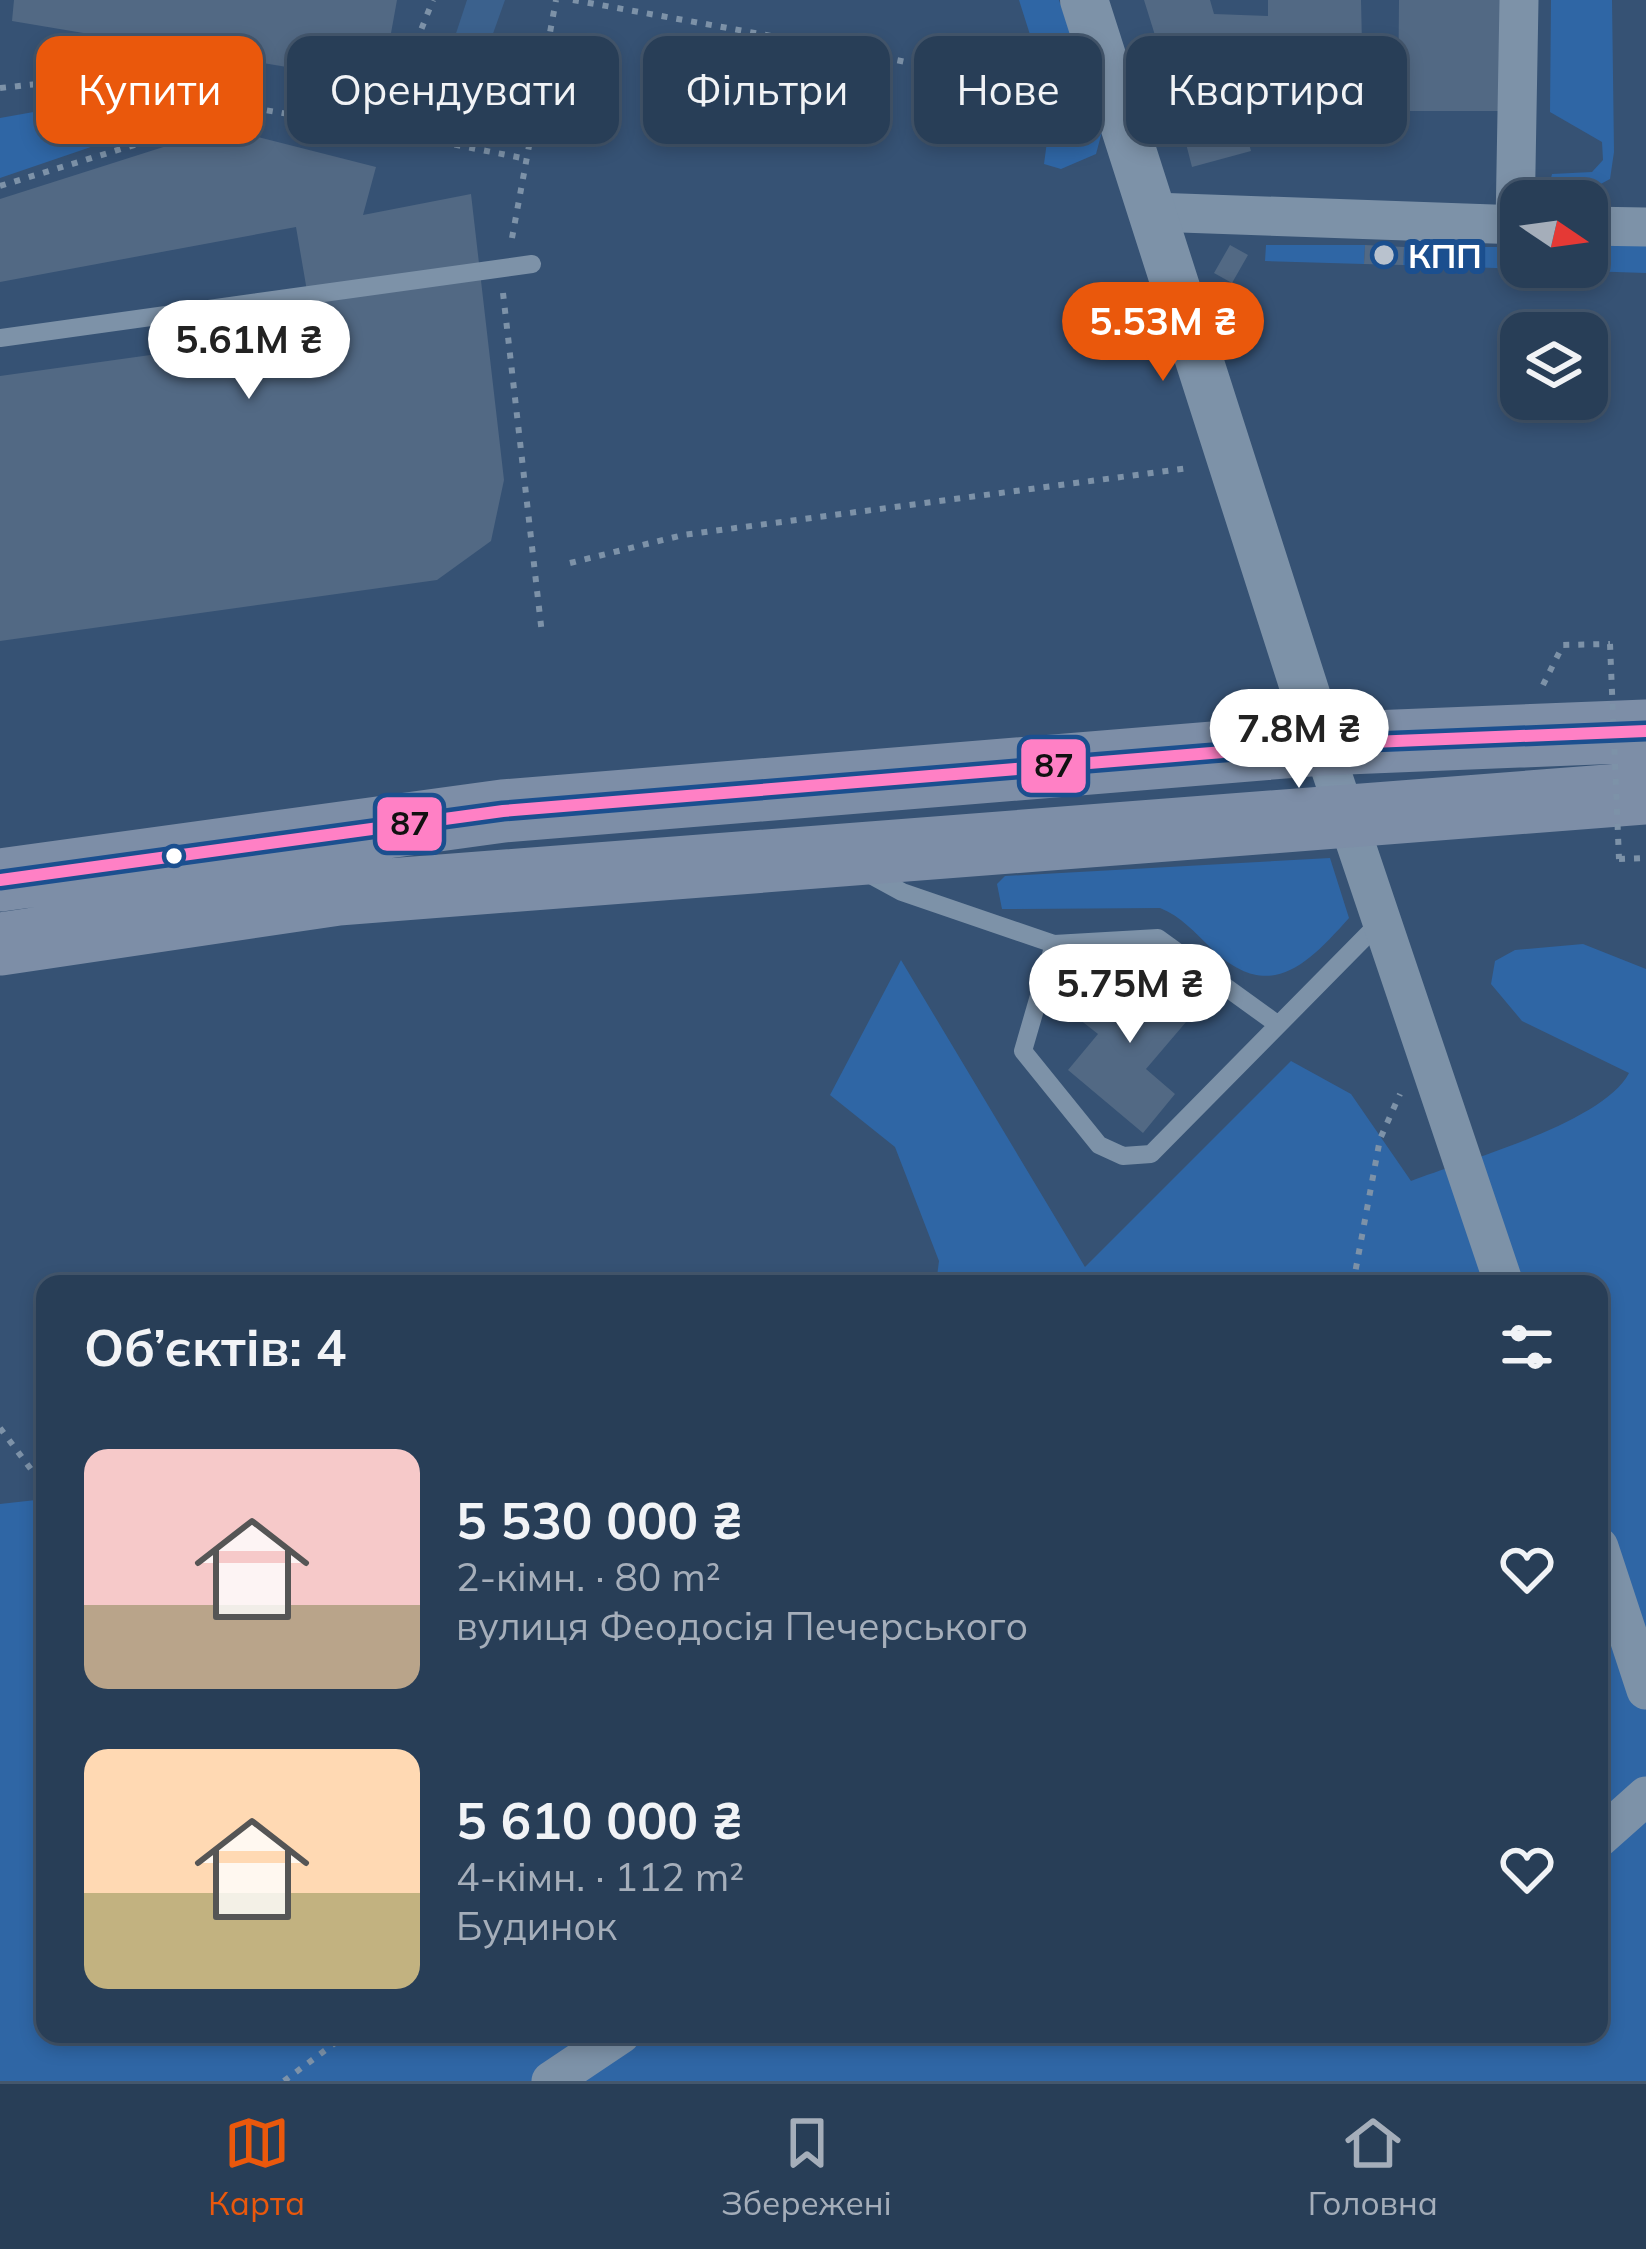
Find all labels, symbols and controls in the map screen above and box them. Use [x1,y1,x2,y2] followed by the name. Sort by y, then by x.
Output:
[36,36,263,144] chip: Купити
[287,36,619,144] chip: Орендувати
[643,36,890,144] chip: Фільтри
[914,36,1102,144] chip: Нове
[1126,36,1407,144] chip: Квартира
[1500,180,1608,288] north arrow
[1500,180,1608,420] map controls
[1408,235,1482,276] place label: КПП
[1371,242,1397,268] marker: КПП
[1052,282,1274,384] pin: 5.53M ₴
[1089,296,1237,345] text: 5.53M ₴
[138,300,360,402] pin: 5.61M ₴
[1500,312,1608,420] button: layers
[175,314,323,363] text: 5.61M ₴
[1201,689,1397,791] pin: 7.8M ₴
[1237,703,1361,752] text: 7.8M ₴
[1019,737,1088,795] line badge: 87
[1034,744,1074,785] text: 87
[375,795,444,853] line badge: 87
[390,802,430,843] text: 87
[163,845,185,867] unlabelled marker
[1019,944,1241,1046] pin: 5.75M ₴
[1056,958,1204,1007] text: 5.75M ₴
[1494,1314,1560,1380] icon: filters
[84,1315,346,1379] text: Об’єктів: 4
[456,1488,743,1552] text: 5 530 000 ₴
[180,1497,324,1641] icon: home
[1494,1536,1560,1602] icon: heart
[456,1552,721,1601] text: 2-кімн. · 80 m²
[456,1601,1028,1650] text: вулиця Феодосія Печерського
[456,1788,743,1852] text: 5 610 000 ₴
[180,1797,324,1941] icon: home
[1494,1836,1560,1902] icon: heart
[456,1852,744,1901] text: 4-кімн. · 112 m²
[456,1901,617,1950] text: Будинок
[208,2110,305,2223] tab: Карта
[721,2110,892,2223] tab: Збережені
[1308,2110,1438,2223] tab: Головна

